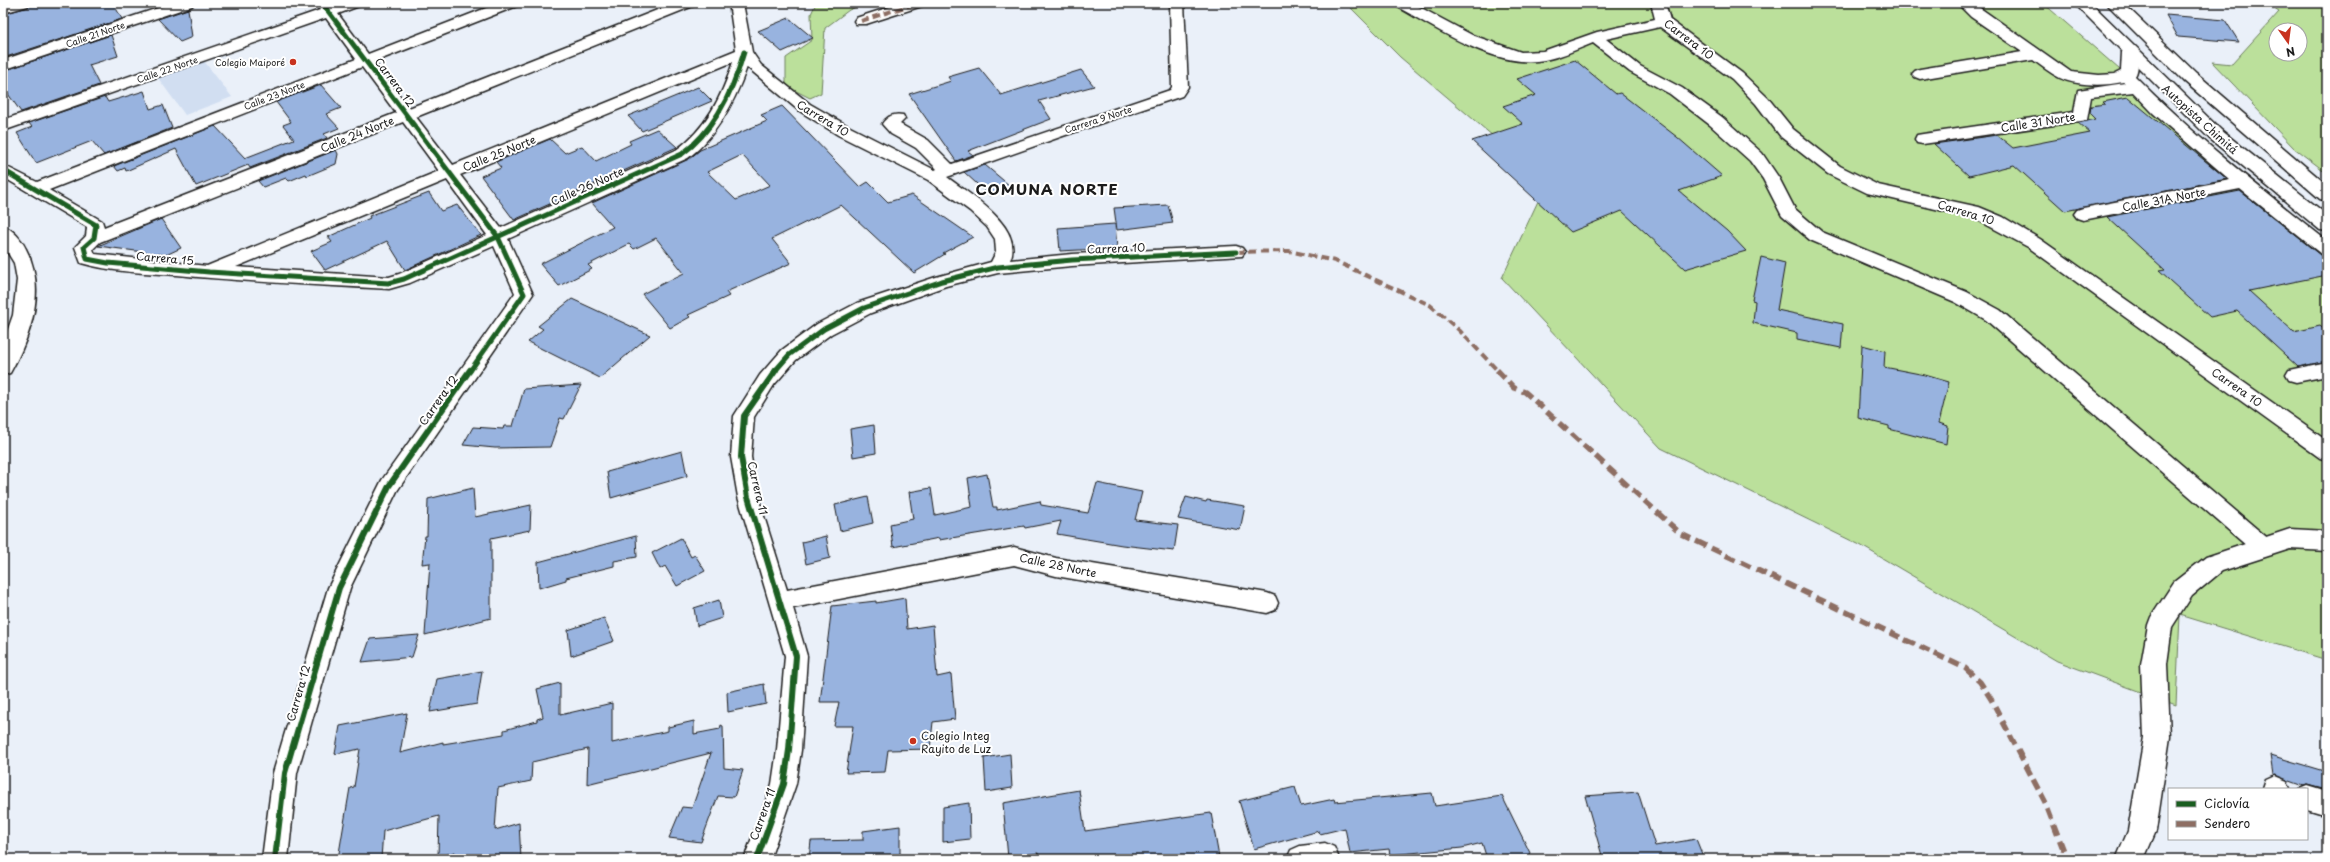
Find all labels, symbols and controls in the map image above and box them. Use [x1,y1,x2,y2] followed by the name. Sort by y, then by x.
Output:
[1661,15,1717,63] street label: Carrera 10
[64,17,127,51] street label: Calle 21 Norte
[2268,22,2308,62] north arrow
[2284,43,2297,62] text: N
[135,52,200,86] street label: Calle 22 Norte
[371,54,419,111] street label: Carrera 12
[215,55,285,69] place label: Colegio Maiporé
[288,57,298,67] marker: Colegio Maiporé
[242,77,307,113] street label: Calle 23 Norte
[2158,80,2242,158] street label: Autopista Chimitá
[794,96,852,140] street label: Carrera 10
[1063,101,1134,136] street label: Carrera 9 Norte
[2000,108,2077,136] street label: Calle 31 Norte
[318,111,397,157] street label: Calle 24 Norte
[460,131,538,175] street label: Calle 25 Norte
[548,162,626,210] street label: Calle 26 Norte
[975,177,1119,200] district label: COMUNA NORTE
[2121,183,2207,215] street label: Calle 31A Norte
[1936,195,1996,229] street label: Carrera 10
[1087,238,1145,258] street label: Carrera 10
[135,247,195,269] street label: Carrera 15
[2208,363,2266,411] street label: Carrera 10
[414,371,462,429] street label: Carrera 12
[744,459,772,517] street label: Carrera 11
[1018,549,1098,581] street label: Calle 28 Norte
[282,662,314,723] street label: Carrera 12
[921,727,991,757] place label: Colegio Integ Rayito de Luz
[908,736,918,746] marker: Colegio Integ Rayito de Luz
[745,785,779,843] street label: Carrera 11
[2168,788,2308,840] legend
[2204,794,2250,812] text: Ciclovía
[2204,814,2251,832] text: Sendero

